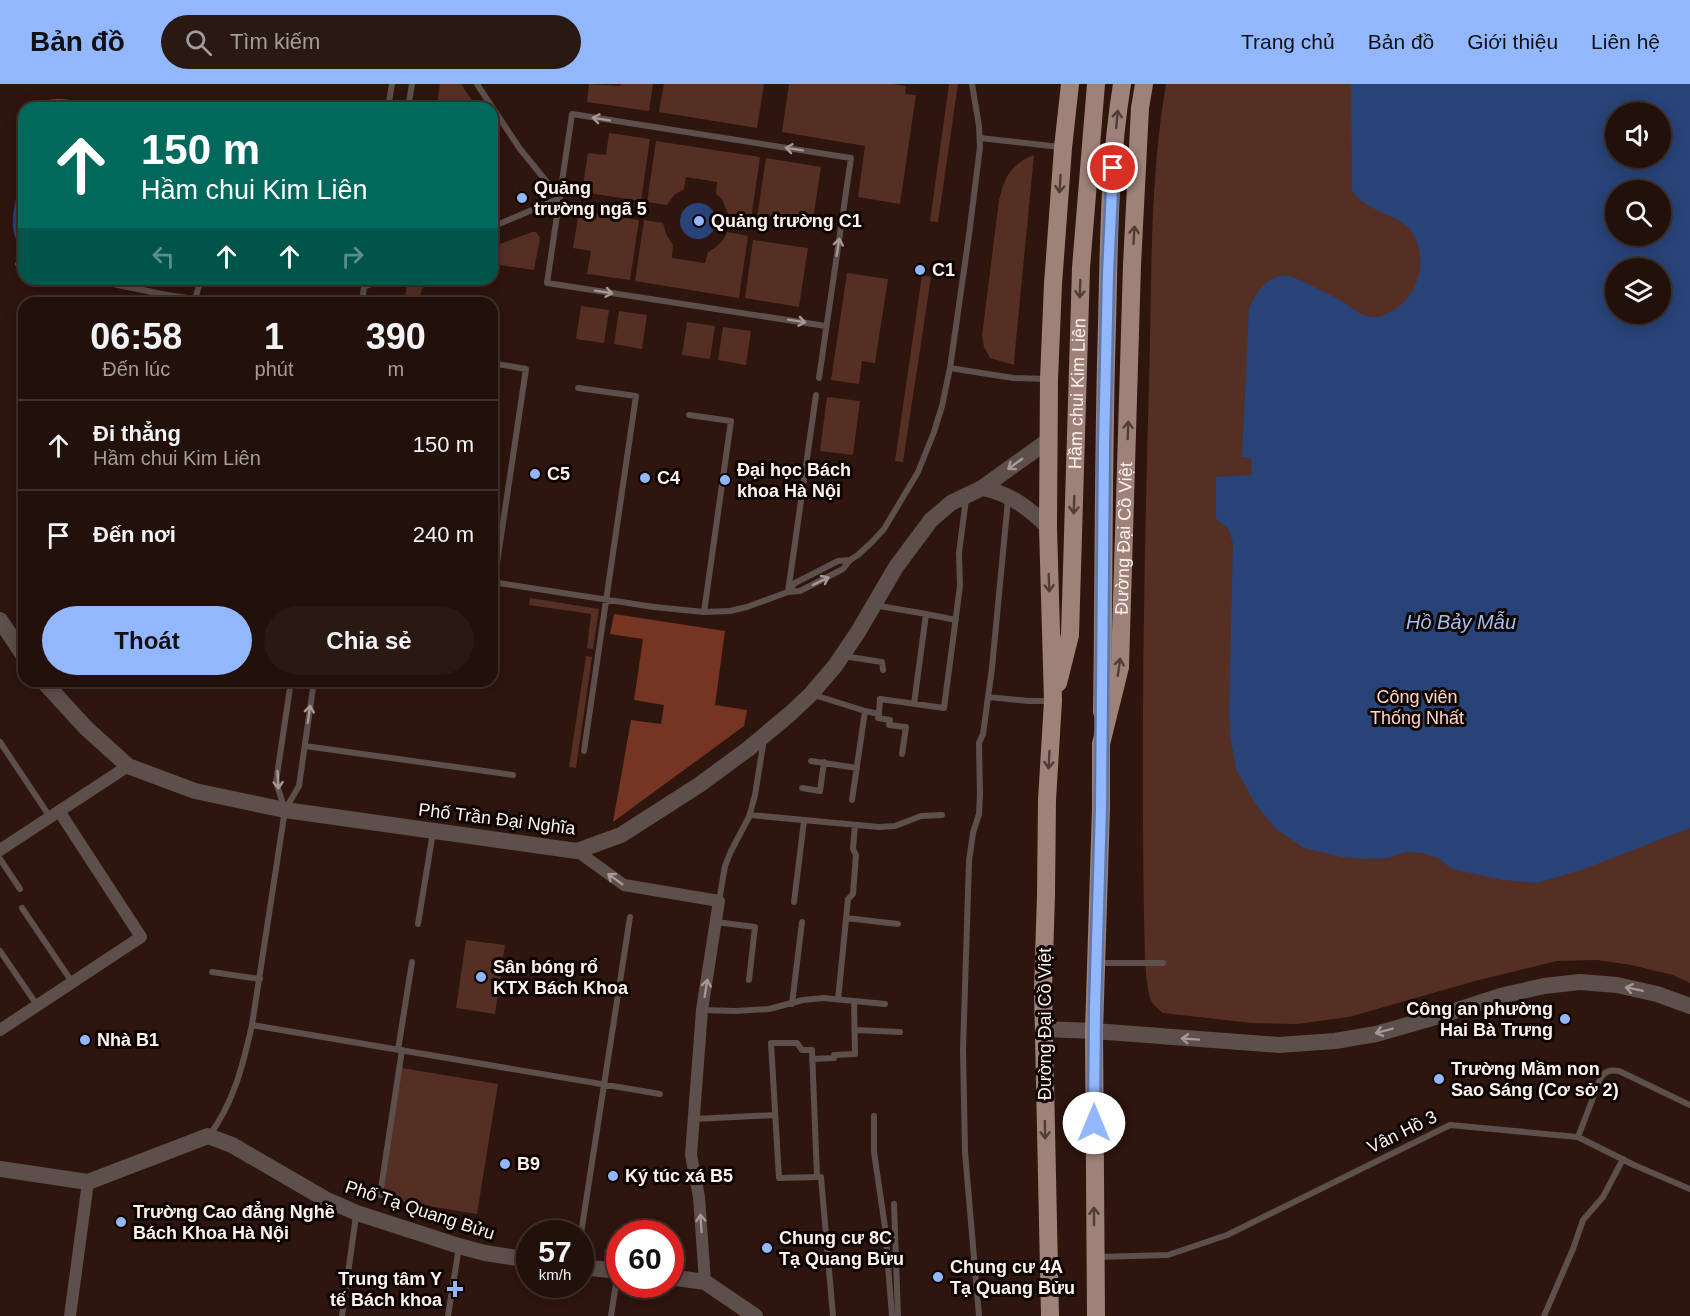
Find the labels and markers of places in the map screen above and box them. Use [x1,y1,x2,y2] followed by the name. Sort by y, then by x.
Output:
[1087,142,1138,193] pin
[534,178,647,219] place label: Quảng trường ngã 5
[515,191,529,205] marker: Quảng trường ngã 5
[711,211,862,231] place label: Quảng trường C1
[692,214,706,228] marker: Quảng trường C1
[932,260,955,280] place label: C1
[913,263,927,277] marker: C1
[737,460,851,501] place label: Đại học Bách khoa Hà Nội
[547,464,570,484] place label: C5
[528,467,542,481] marker: C5
[657,468,680,488] place label: C4
[638,471,652,485] marker: C4
[718,473,732,487] marker: Đại học Bách khoa Hà Nội
[493,957,629,998] place label: Sân bóng rổ KTX Bách Khoa
[474,970,488,984] marker: Sân bóng rổ KTX Bách Khoa
[1406,999,1553,1040] place label: Công an phường Hai Bà Trưng
[1558,1012,1572,1026] marker: Công an phường Hai Bà Trưng
[97,1030,159,1050] place label: Nhà B1
[78,1033,92,1047] marker: Nhà B1
[1451,1059,1619,1100] place label: Trường Mầm non Sao Sáng (Cơ sở 2)
[1432,1072,1446,1086] marker: Trường Mầm non Sao Sáng (Cơ sở 2)
[517,1154,540,1174] place label: B9
[498,1157,512,1171] marker: B9
[625,1166,733,1186] place label: Ký túc xá B5
[606,1169,620,1183] marker: Ký túc xá B5
[133,1201,335,1243] place label: Trường Cao đẳng Nghề Bách Khoa Hà Nội
[114,1215,128,1229] marker: Trường Cao đẳng Nghề Bách Khoa Hà Nội
[779,1228,904,1269] place label: Chung cư 8C Tạ Quang Bửu
[760,1241,774,1255] marker: Chung cư 8C Tạ Quang Bửu
[950,1257,1075,1298] place label: Chung cư 4A Tạ Quang Bửu
[330,1269,443,1310] place label: Trung tâm Y tế Bách khoa
[931,1270,945,1284] marker: Chung cư 4A Tạ Quang Bửu
[446,1280,464,1298] marker: Trung tâm Y tế Bách khoa

